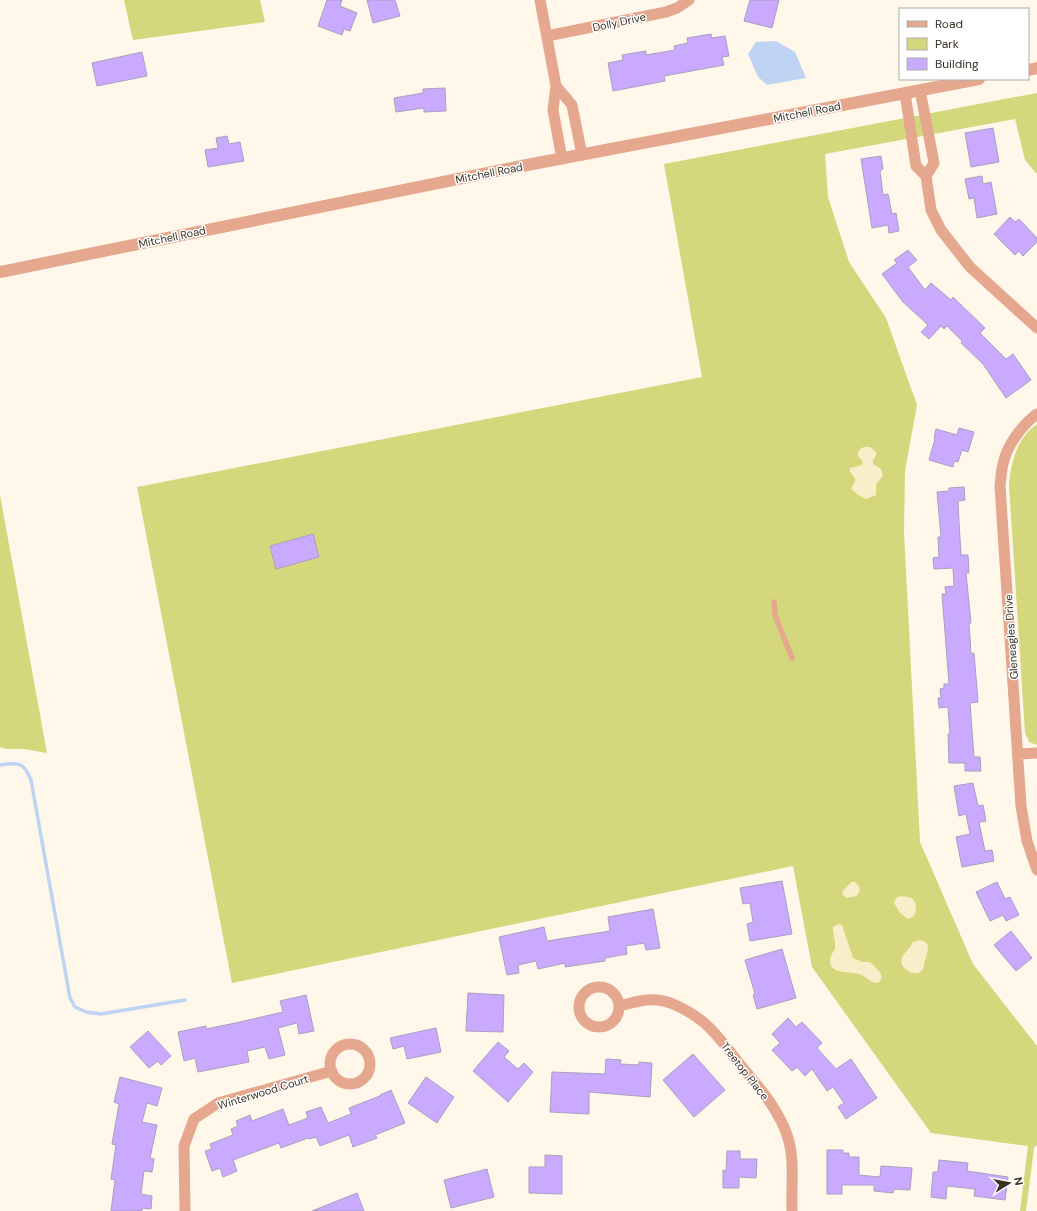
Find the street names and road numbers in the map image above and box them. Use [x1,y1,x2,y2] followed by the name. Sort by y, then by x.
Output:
[591,10,647,34] street label: Dolly Drive
[772,99,842,125] street label: Mitchell Road
[454,160,524,186] street label: Mitchell Road
[137,223,207,251] street label: Mitchell Road
[1001,594,1021,680] street label: Gleneagles Drive
[718,1039,772,1103] street label: Treetop Place
[216,1072,310,1112] street label: Winterwood Court

